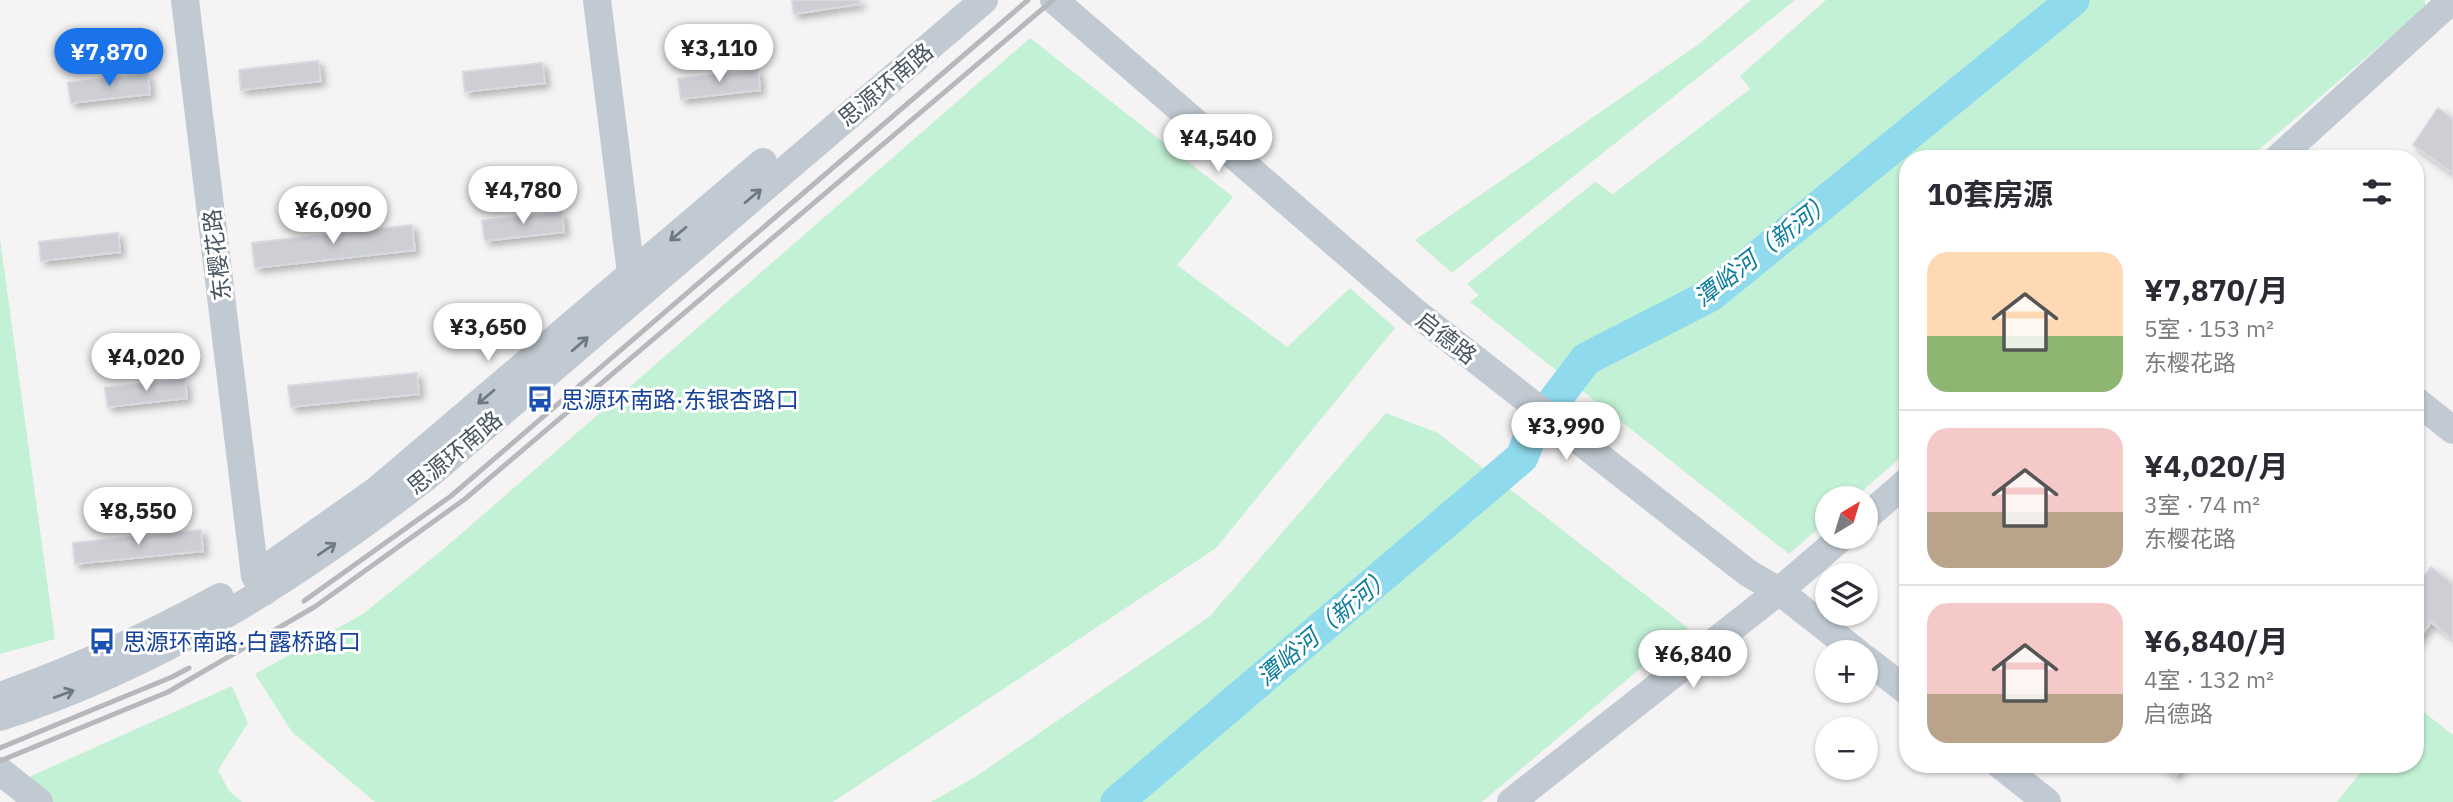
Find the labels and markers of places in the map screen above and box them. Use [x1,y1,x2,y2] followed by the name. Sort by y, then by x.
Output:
[662,24,776,84] pin: ¥3,110
[52,28,166,88] pin: ¥7,870
[1161,114,1275,174] pin: ¥4,540
[466,166,580,226] pin: ¥4,780
[276,187,390,246] pin: ¥6,090
[431,304,545,363] pin: ¥3,650
[89,334,203,393] pin: ¥4,020
[525,384,555,414] bus stop icon: 思源环南路·东银杏路口
[561,384,799,414] place label: 思源环南路·东银杏路口
[1509,402,1623,462] pin: ¥3,990
[81,488,195,547] pin: ¥8,550
[87,626,117,656] bus stop icon: 思源环南路·白露桥路口
[123,626,361,656] place label: 思源环南路·白露桥路口
[1636,630,1750,690] pin: ¥6,840

